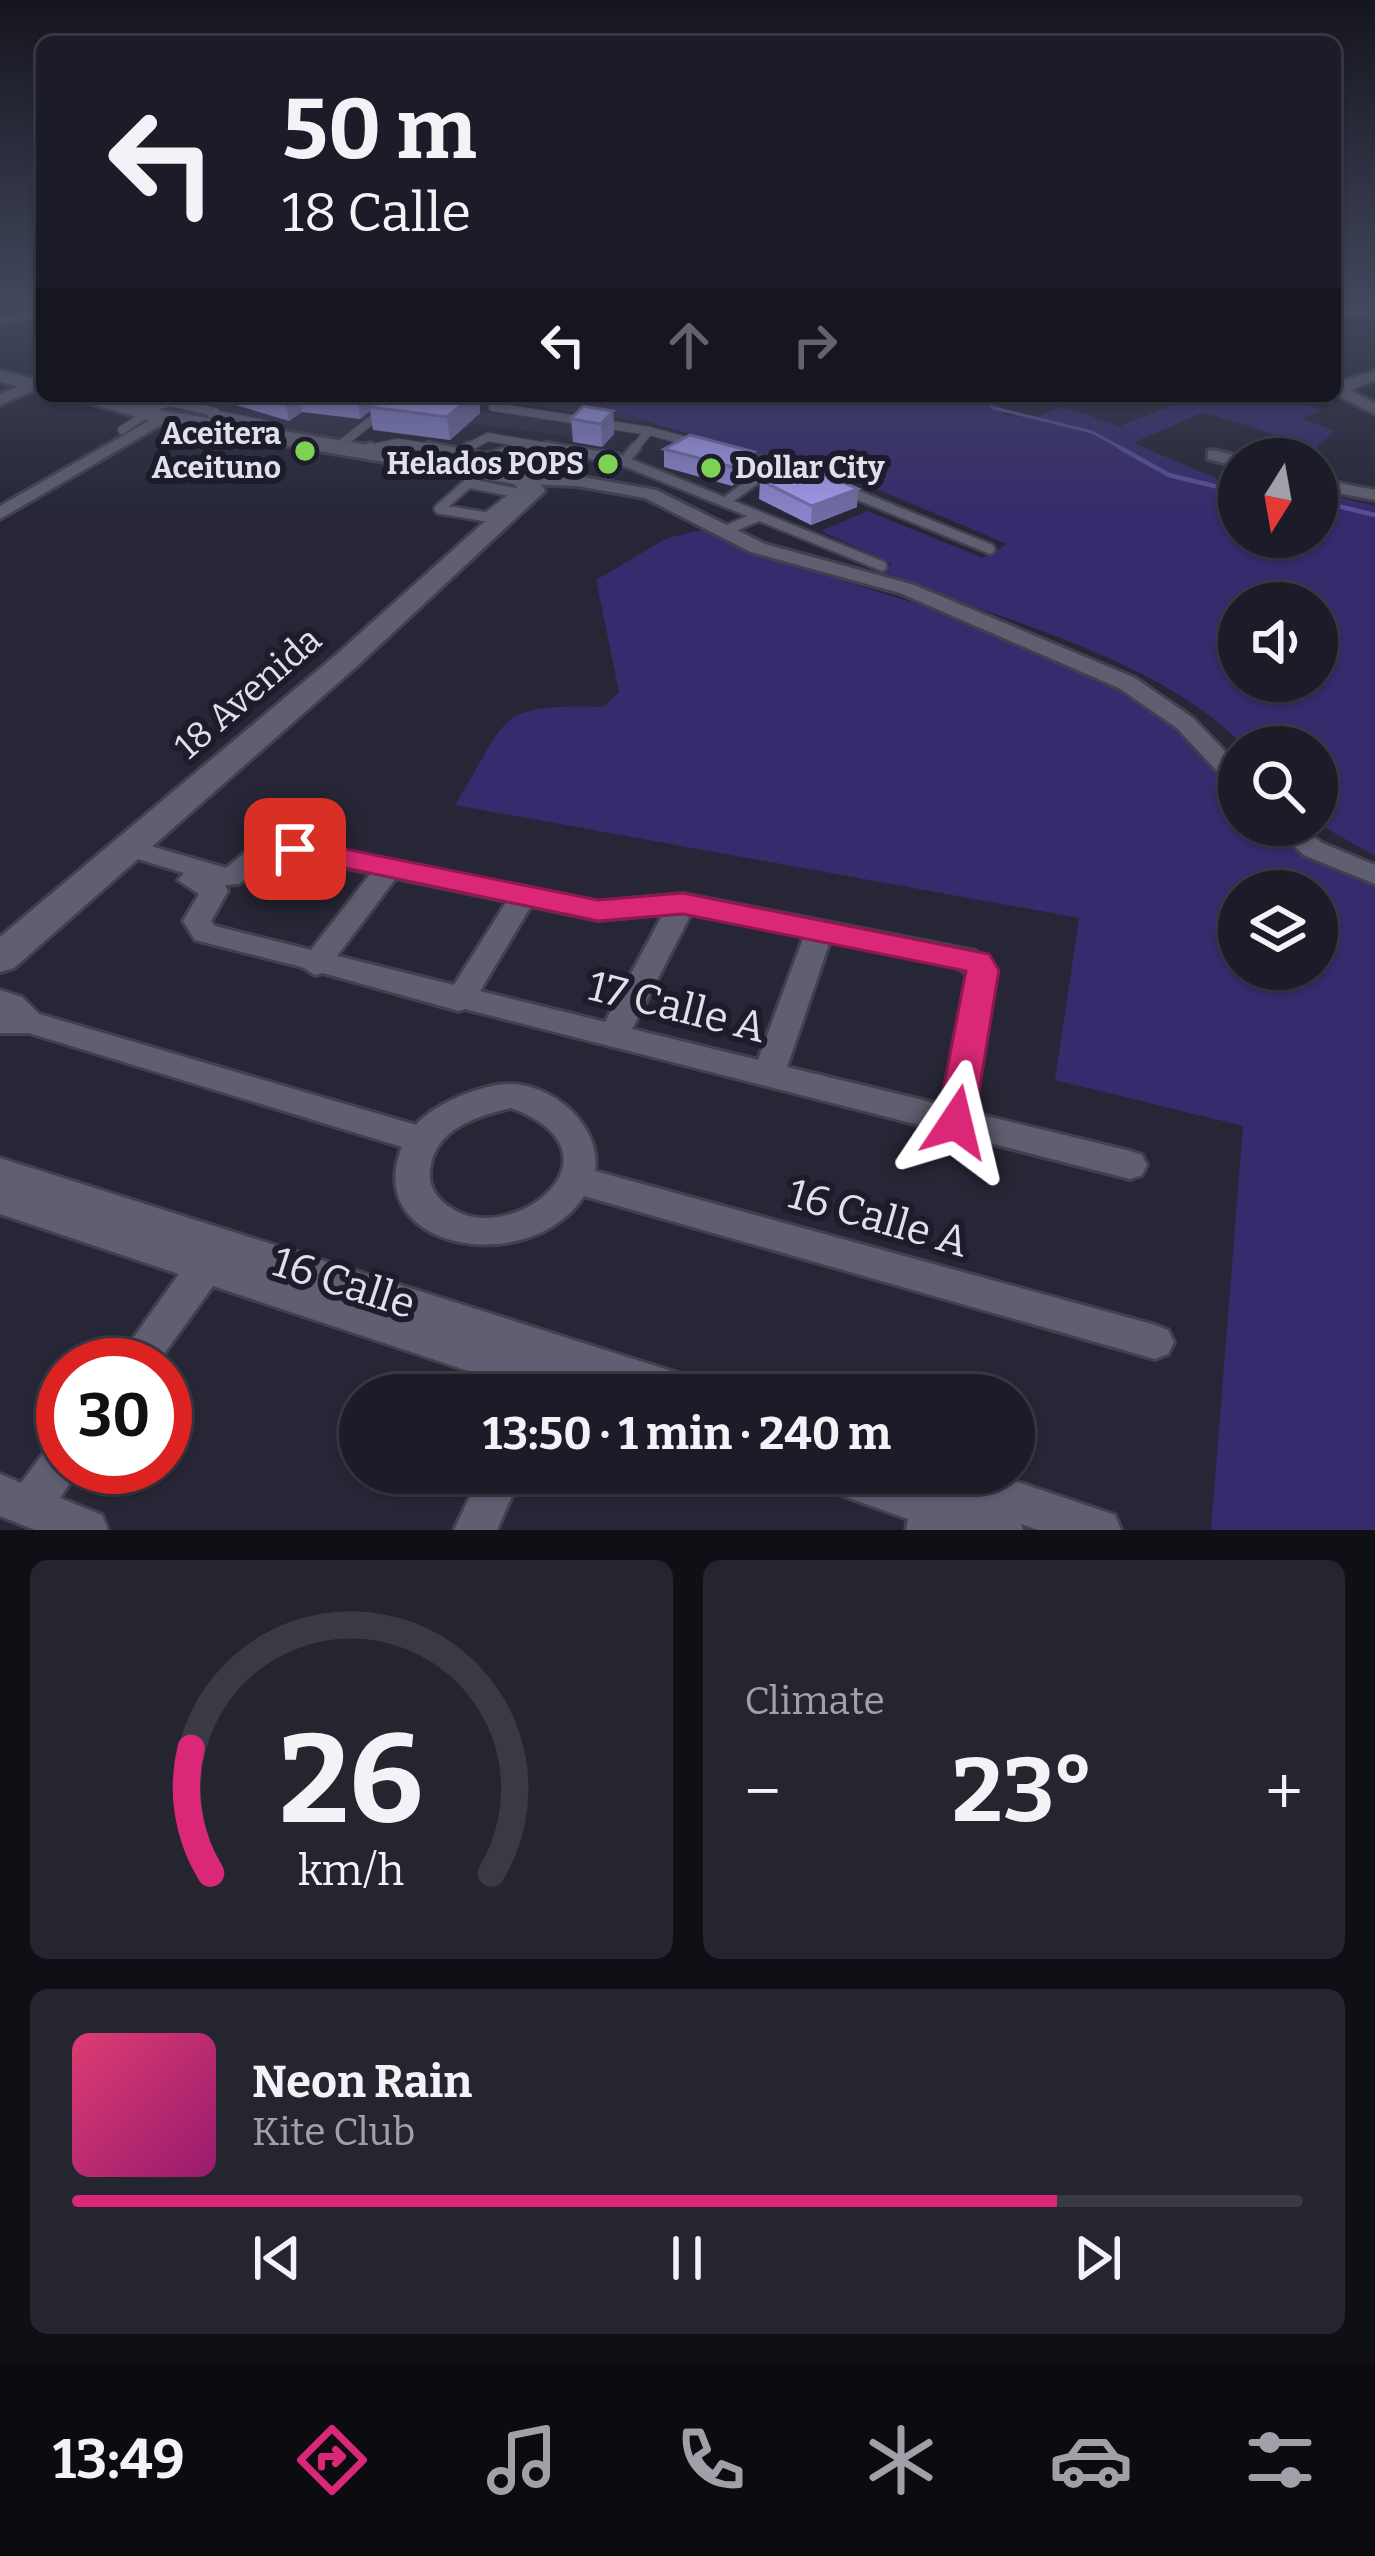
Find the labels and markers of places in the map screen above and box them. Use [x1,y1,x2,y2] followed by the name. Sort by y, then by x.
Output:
[152,416,281,486] place label: Aceitera Aceituno
[292,438,318,464] marker: Aceitera Aceituno
[386,446,584,482] place label: Helados POPS
[735,450,885,486] place label: Dollar City
[595,451,621,477] marker: Helados POPS
[698,455,724,481] marker: Dollar City
[244,798,346,900] pin

